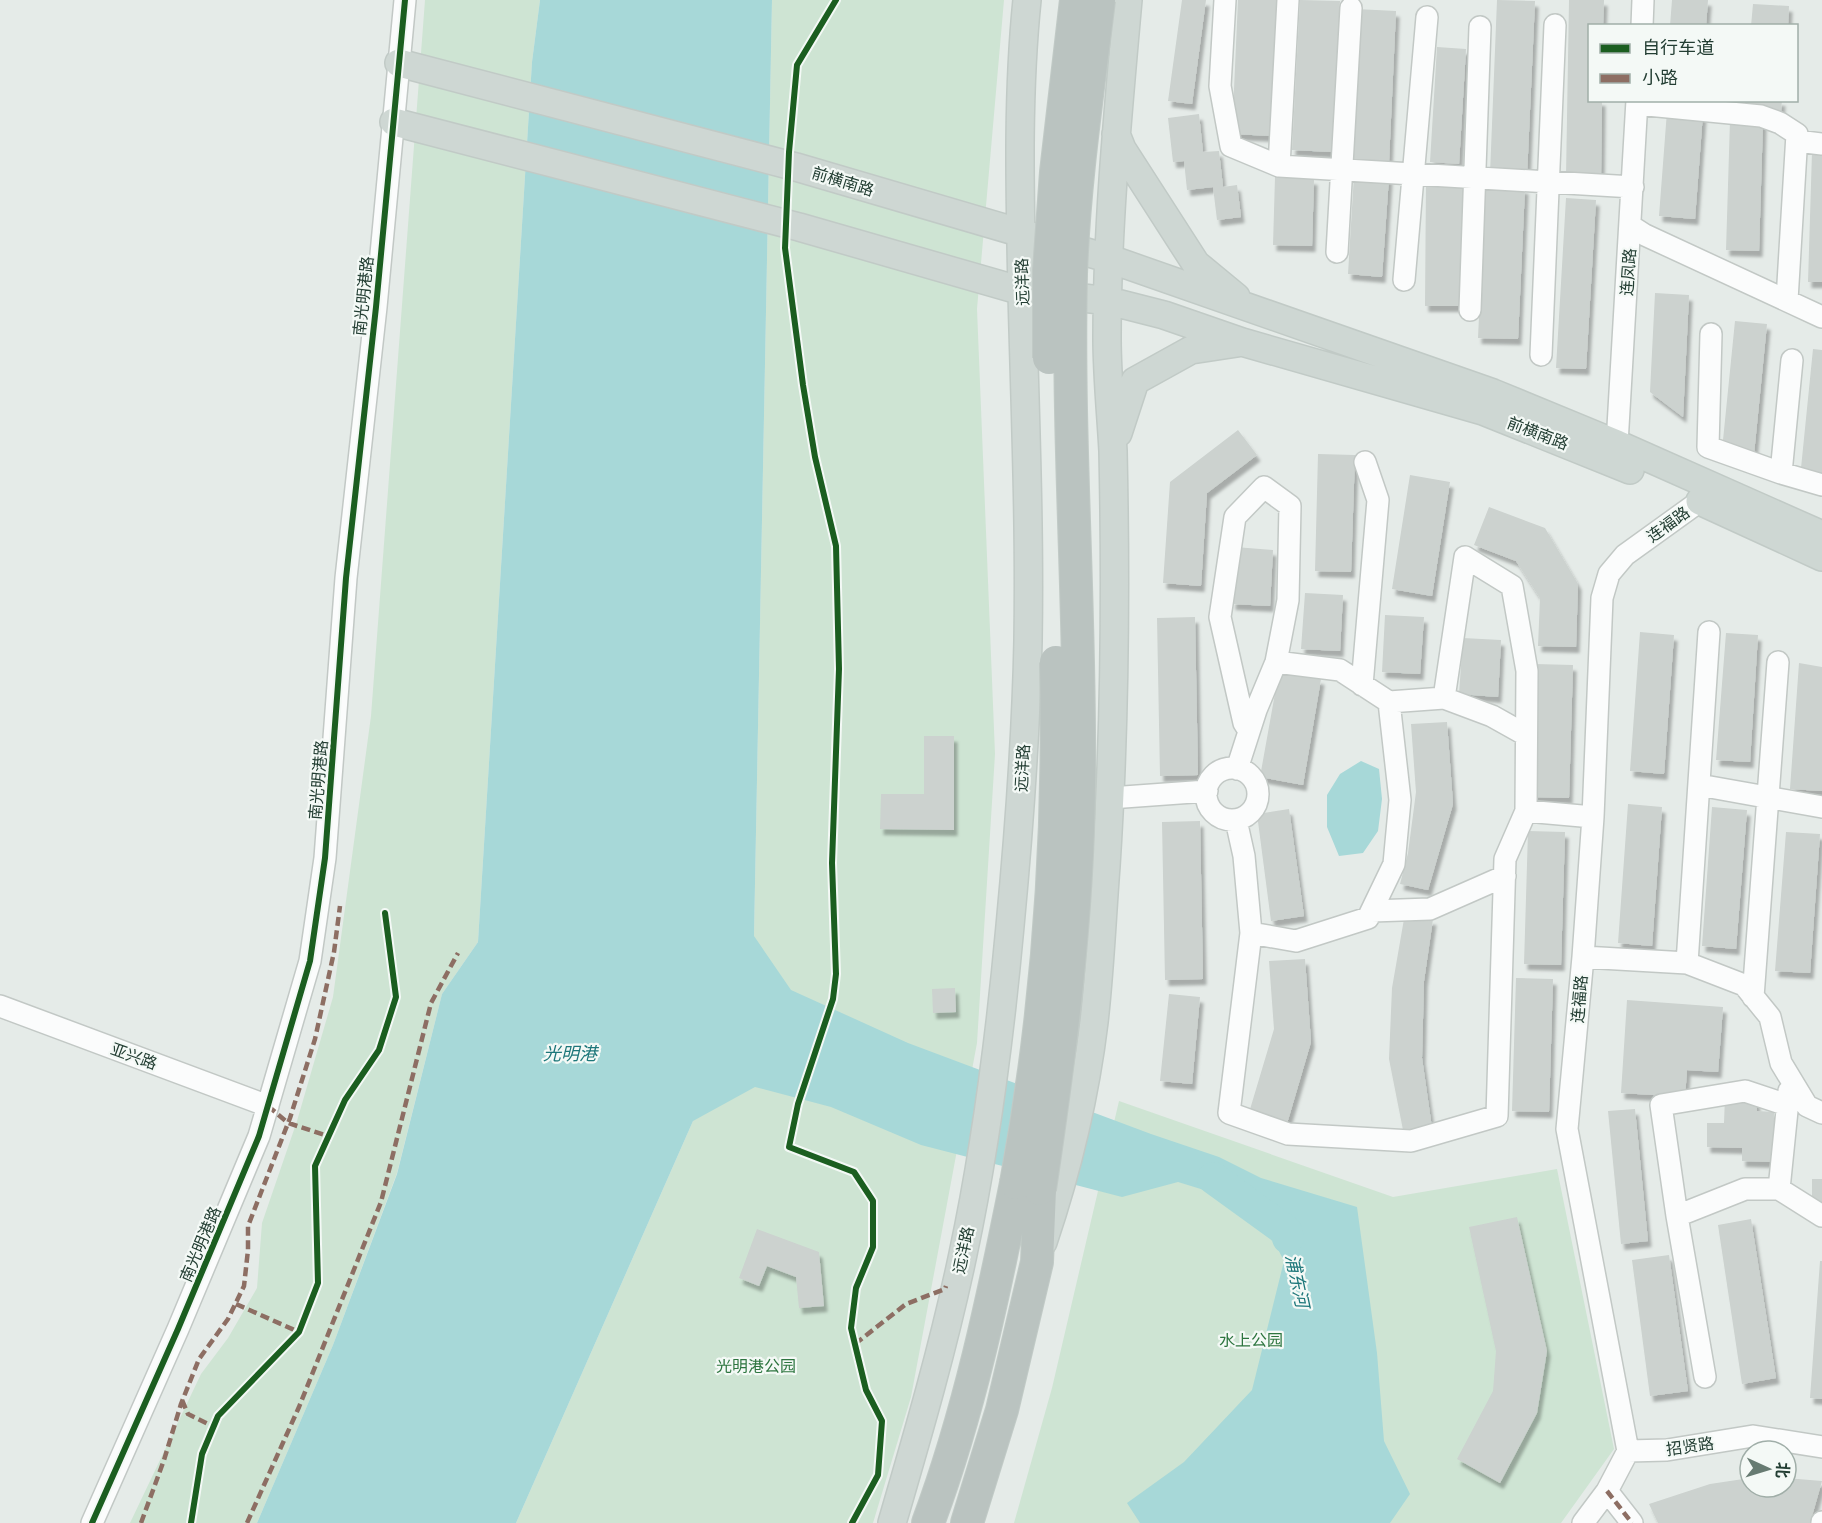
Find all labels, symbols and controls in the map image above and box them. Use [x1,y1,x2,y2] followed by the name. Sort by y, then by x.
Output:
[1588,24,1798,102] legend
[1642,36,1714,58] text: 自行车道
[1642,66,1678,88] text: 小路
[809,162,877,200] street label: 前横南路
[1616,247,1640,297] street label: 连凤路
[349,255,377,337] street label: 南光明港路
[1011,258,1033,306] street label: 远洋路
[1505,412,1571,454] street label: 前横南路
[1643,502,1693,546] street label: 连福路
[305,739,331,821] street label: 南光明港路
[1011,744,1033,792] street label: 远洋路
[1567,974,1591,1024] street label: 连福路
[108,1038,160,1074] street label: 亚兴路
[543,1042,600,1064] water label: 光明港
[175,1203,225,1285] street label: 南光明港路
[948,1224,978,1276] street label: 远洋路
[1282,1252,1315,1312] water label: 浦东河
[1219,1330,1283,1350] park label: 水上公园
[716,1356,796,1376] park label: 光明港公园
[1665,1433,1715,1459] street label: 招贤路
[1738,1439,1798,1499] north arrow
[1772,1461,1793,1479] text: 北

